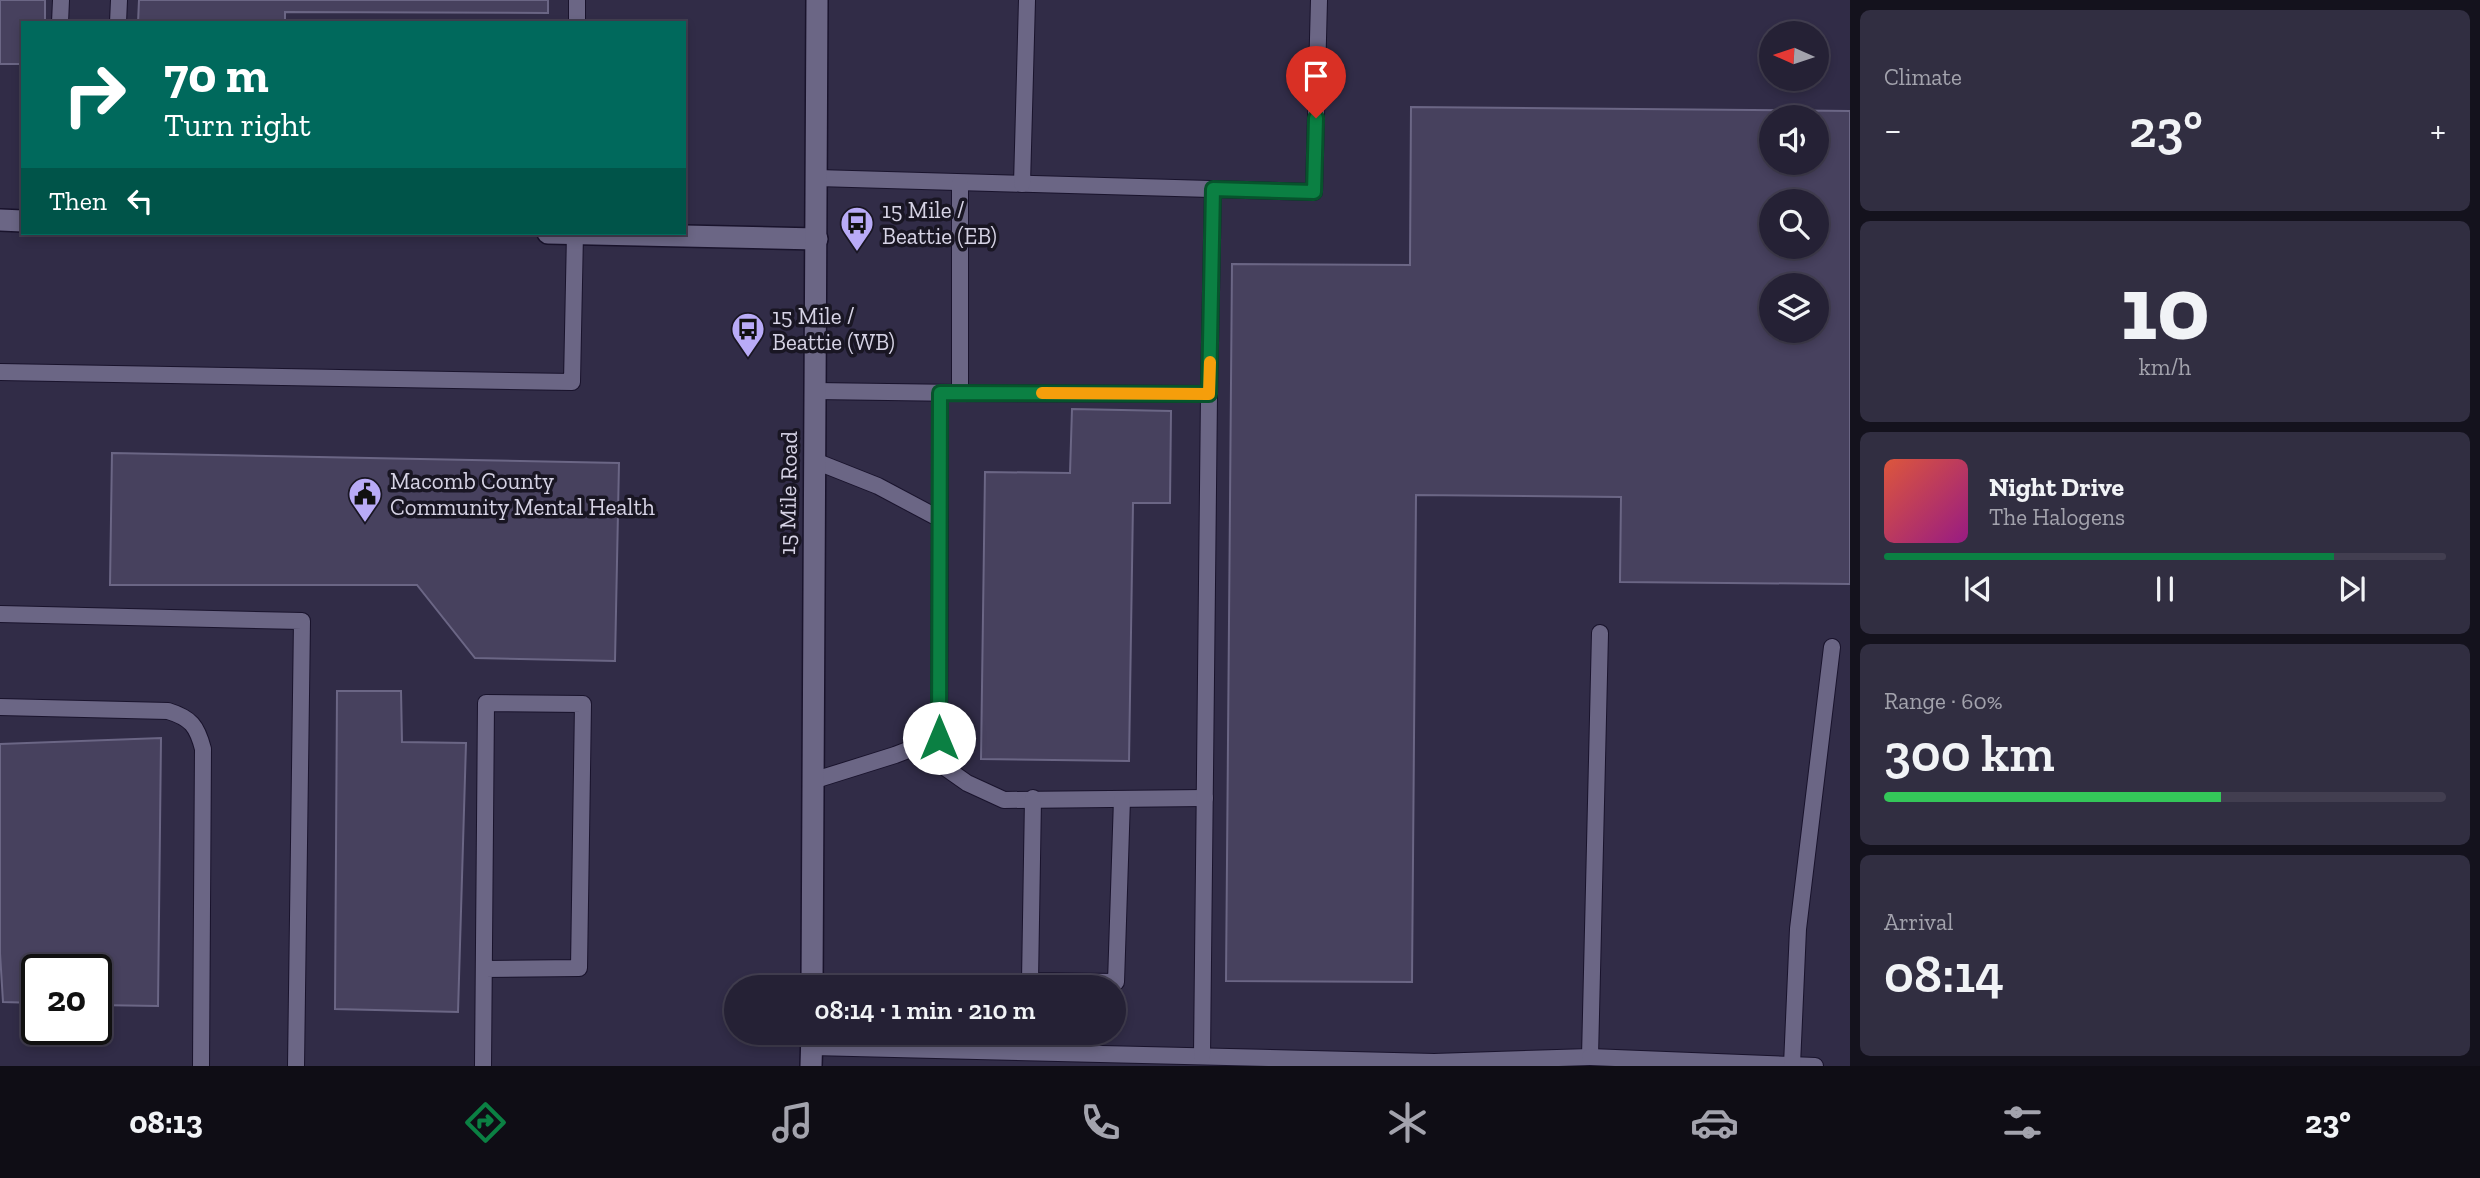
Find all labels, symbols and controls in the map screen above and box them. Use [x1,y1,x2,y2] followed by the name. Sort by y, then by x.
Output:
[1759,21,1829,91] north arrow
[1759,21,1829,343] map controls
[164,46,269,105] text: 70 m
[1286,46,1346,118] pin
[49,49,140,140] icon: right
[1297,57,1335,95] icon: arrive
[1884,63,1962,91] text: Climate
[2129,98,2203,160] text: 23°
[1759,105,1829,175] button: sound
[164,106,311,144] text: Turn right
[1884,107,1902,153] text: −
[2430,107,2446,153] text: +
[121,182,159,220] icon: left
[49,185,107,217] text: Then
[1759,189,1829,259] button: search
[882,196,997,250] place label: 15 Mile / Beattie (EB)
[838,204,876,253] bus stop icon: 15 Mile / Beattie (EB)
[2120,253,2210,362] text: 10
[1759,273,1829,343] button: layers
[772,302,895,356] place label: 15 Mile / Beattie (WB)
[729,310,767,359] bus stop icon: 15 Mile / Beattie (WB)
[2139,353,2191,381] text: km/h
[773,430,803,555] street label: 15 Mile Road
[390,467,655,521] place label: Macomb County Community Mental Health
[1989,471,2124,503] text: Night Drive
[346,475,384,524] public building icon: Macomb County Community Mental Health
[1989,503,2125,531] text: The Halogens
[1959,570,1997,608] icon: previous
[2146,570,2184,608] icon: pause
[2333,570,2371,608] icon: next
[1884,687,2003,715] text: Range · 60%
[902,701,976,775] position arrow
[1884,722,2055,784] text: 300 km
[1884,908,1953,936] text: Arrival
[1884,943,2004,1005] text: 08:14
[21,954,112,1045] speed limit sign: 20
[815,994,1035,1026] text: 08:14 · 1 min · 210 m
[461,1098,510,1147] icon: directions
[768,1098,817,1147] icon: music
[1076,1098,1125,1147] icon: phone
[1383,1098,1432,1147] icon: climate
[1690,1098,1739,1147] icon: car
[1998,1098,2047,1147] icon: filters
[129,1103,203,1141] text: 08:13
[2305,1103,2351,1141] text: 23°

